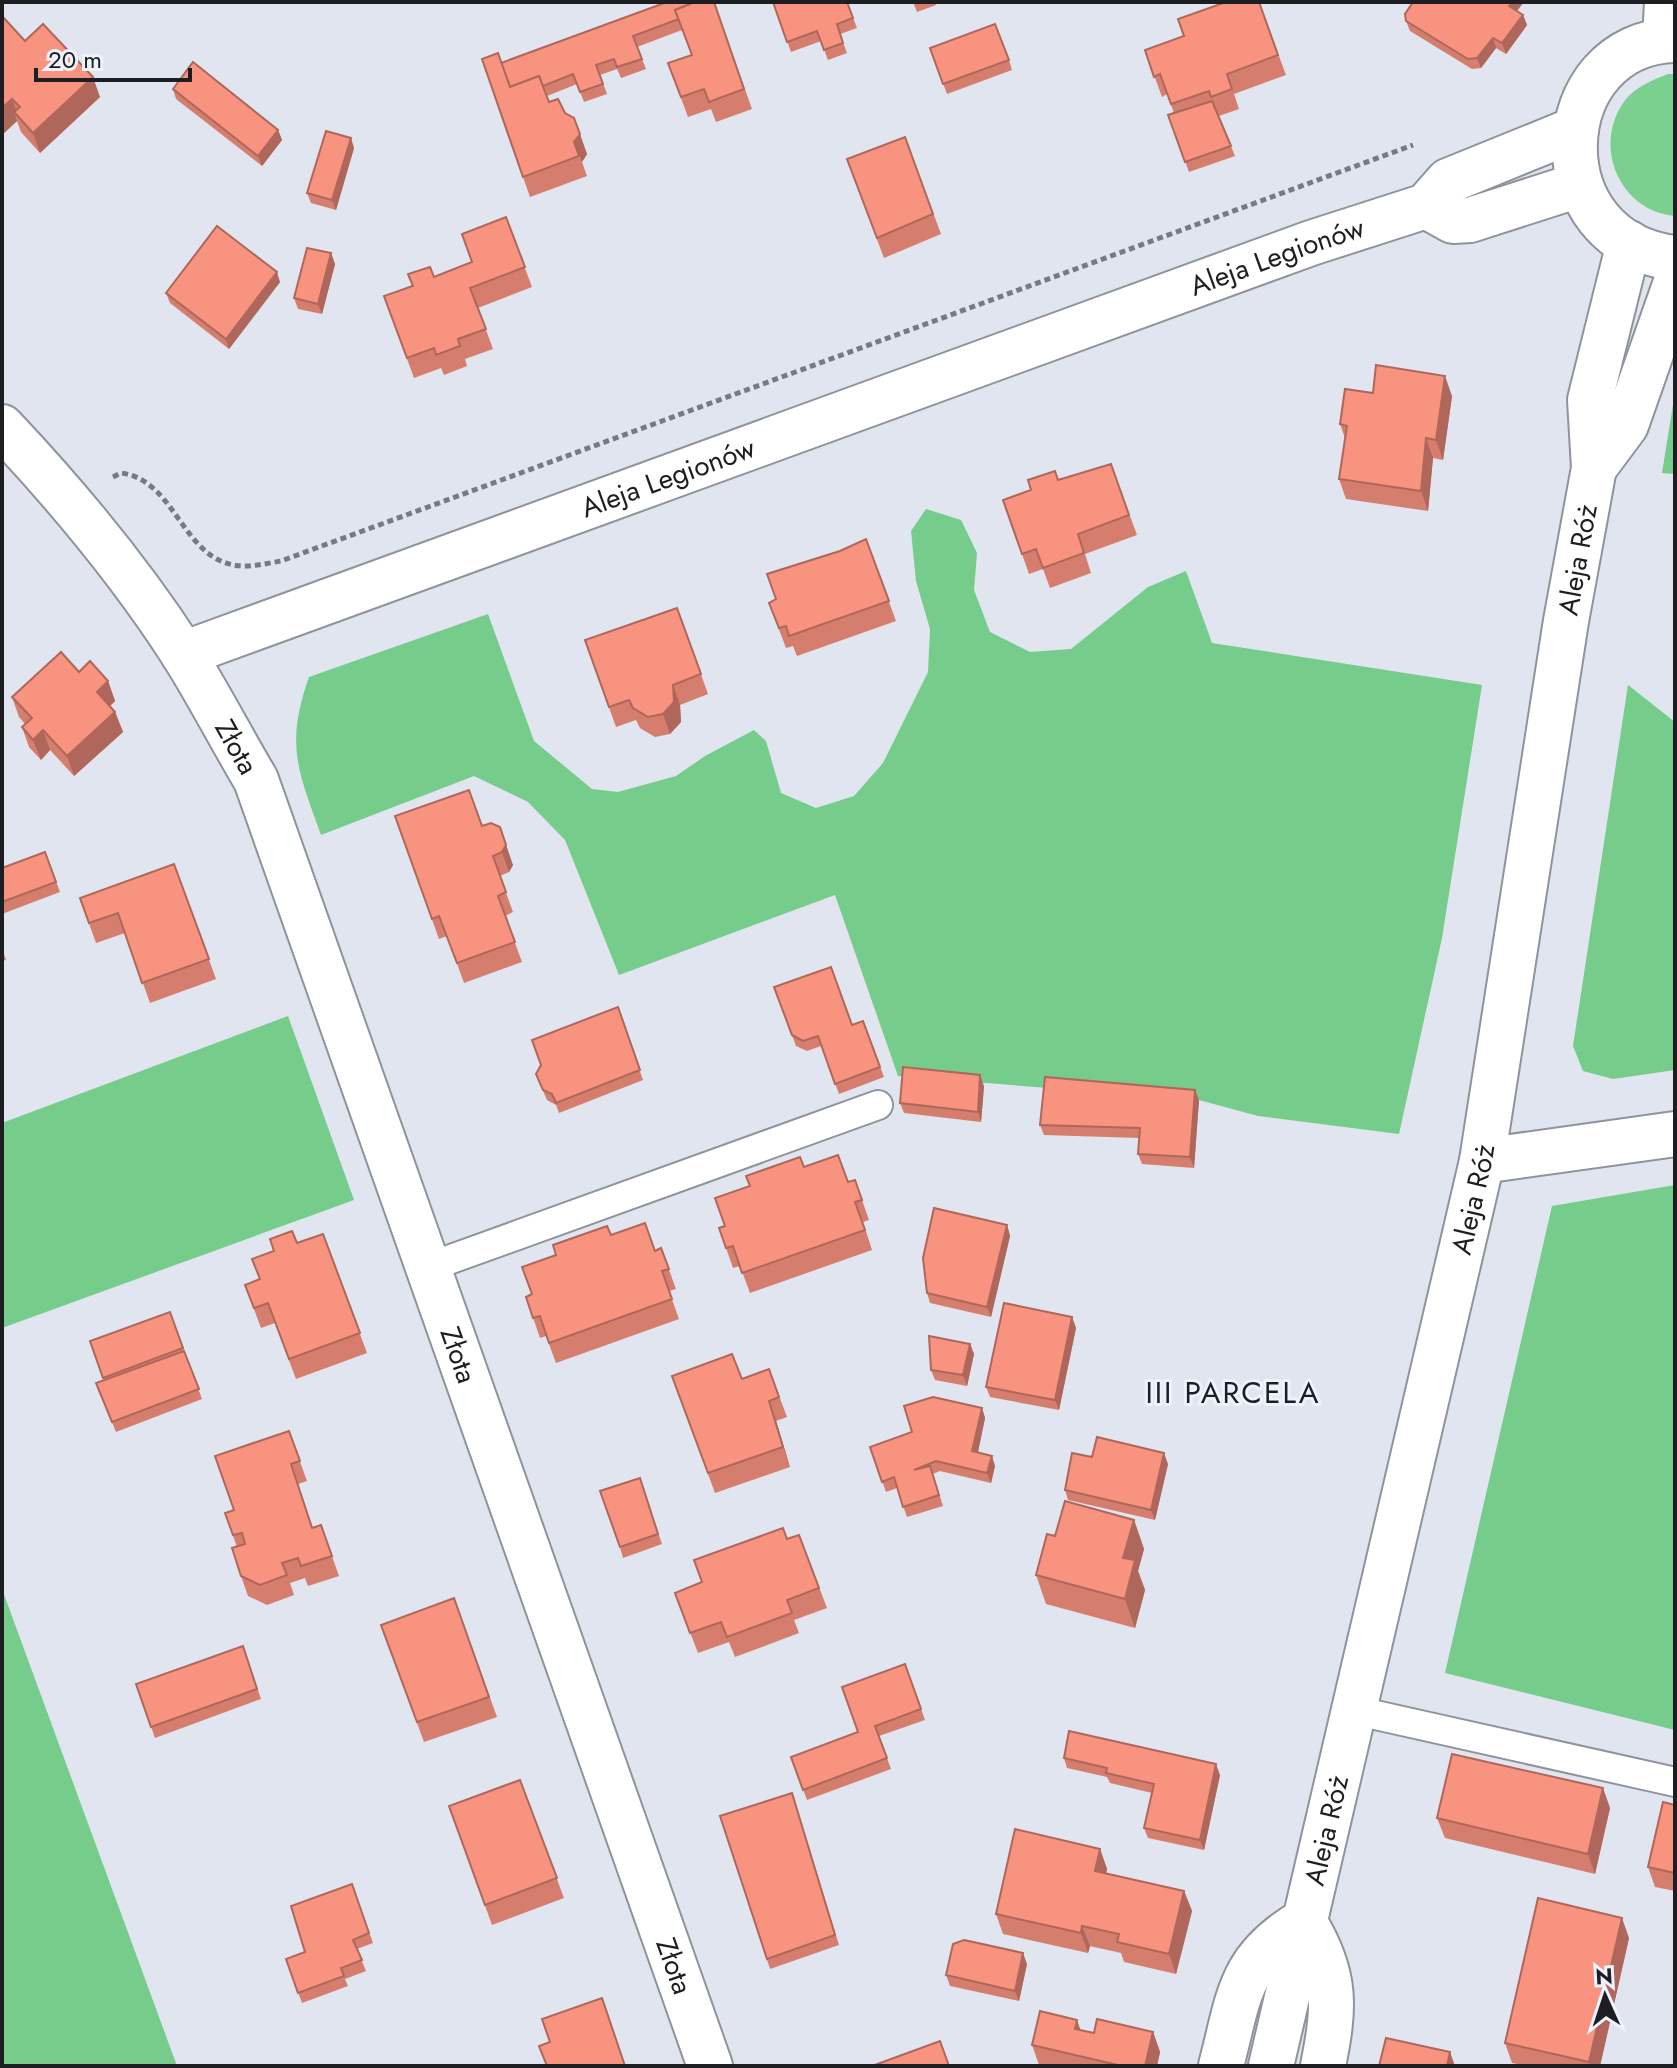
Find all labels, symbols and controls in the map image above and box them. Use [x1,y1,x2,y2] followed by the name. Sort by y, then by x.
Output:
[36,32,190,82] scale bar
[48,42,102,77] text: 20 m
[1184,207,1369,306] street label: Aleja Legionów
[575,427,761,528] street label: Aleja Legionów
[1547,501,1608,619] street label: Aleja Róż
[205,712,268,782] street label: Złota
[1441,1141,1505,1259] street label: Aleja Róż
[430,1321,487,1389] street label: Złota
[1145,1371,1321,1414] district label: III PARCELA
[1294,1771,1359,1890] street label: Aleja Róż
[645,1932,703,2000] street label: Złota
[1565,1956,1645,2036] north arrow
[1594,1960,1614,1992] text: N

